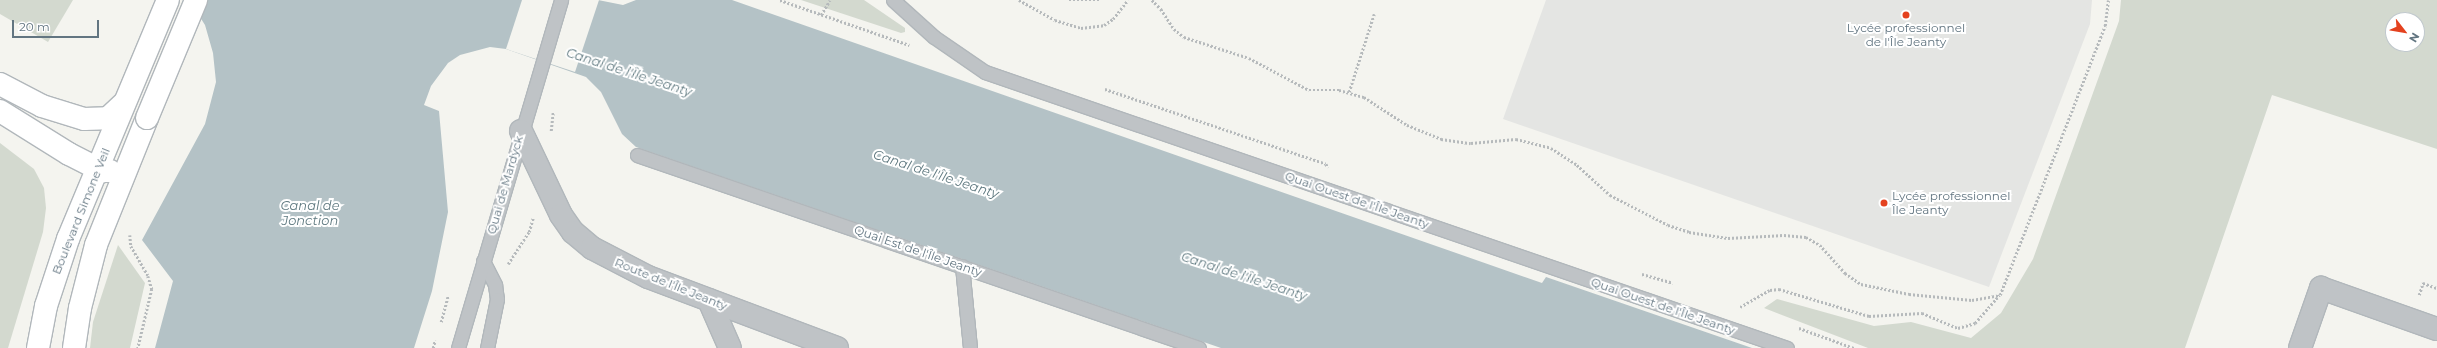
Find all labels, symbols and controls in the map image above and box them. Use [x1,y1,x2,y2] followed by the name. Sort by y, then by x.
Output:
[1901,10,1911,20] marker: Lycée professionnel de l'Île Jeanty
[14,12,101,38] scale bar
[2385,12,2425,52] north arrow
[19,19,50,34] text: 20 m
[1847,21,1965,49] place label: Lycée professionnel de l'Île Jeanty
[2406,30,2423,45] text: N
[564,44,694,100] water label: Canal de l'Île Jeanty
[484,134,526,236] street label: Quai de Mardyck
[49,146,113,276] street label: Boulevard Simone Veil
[871,146,1001,202] water label: Canal de l'Île Jeanty
[1283,169,1431,231] street label: Quai Ouest de l'Île Jeanty
[1892,189,2010,217] place label: Lycée professionnel Île Jeanty
[280,198,340,229] water label: Canal de Jonction
[1879,198,1889,208] marker: Lycée professionnel Île Jeanty
[852,222,984,280] street label: Quai Est de l'Île Jeanty
[1179,248,1309,304] water label: Canal de l'Île Jeanty
[613,255,729,313] street label: Route de l'Île Jeanty
[1589,275,1737,337] street label: Quai Ouest de l'Île Jeanty

